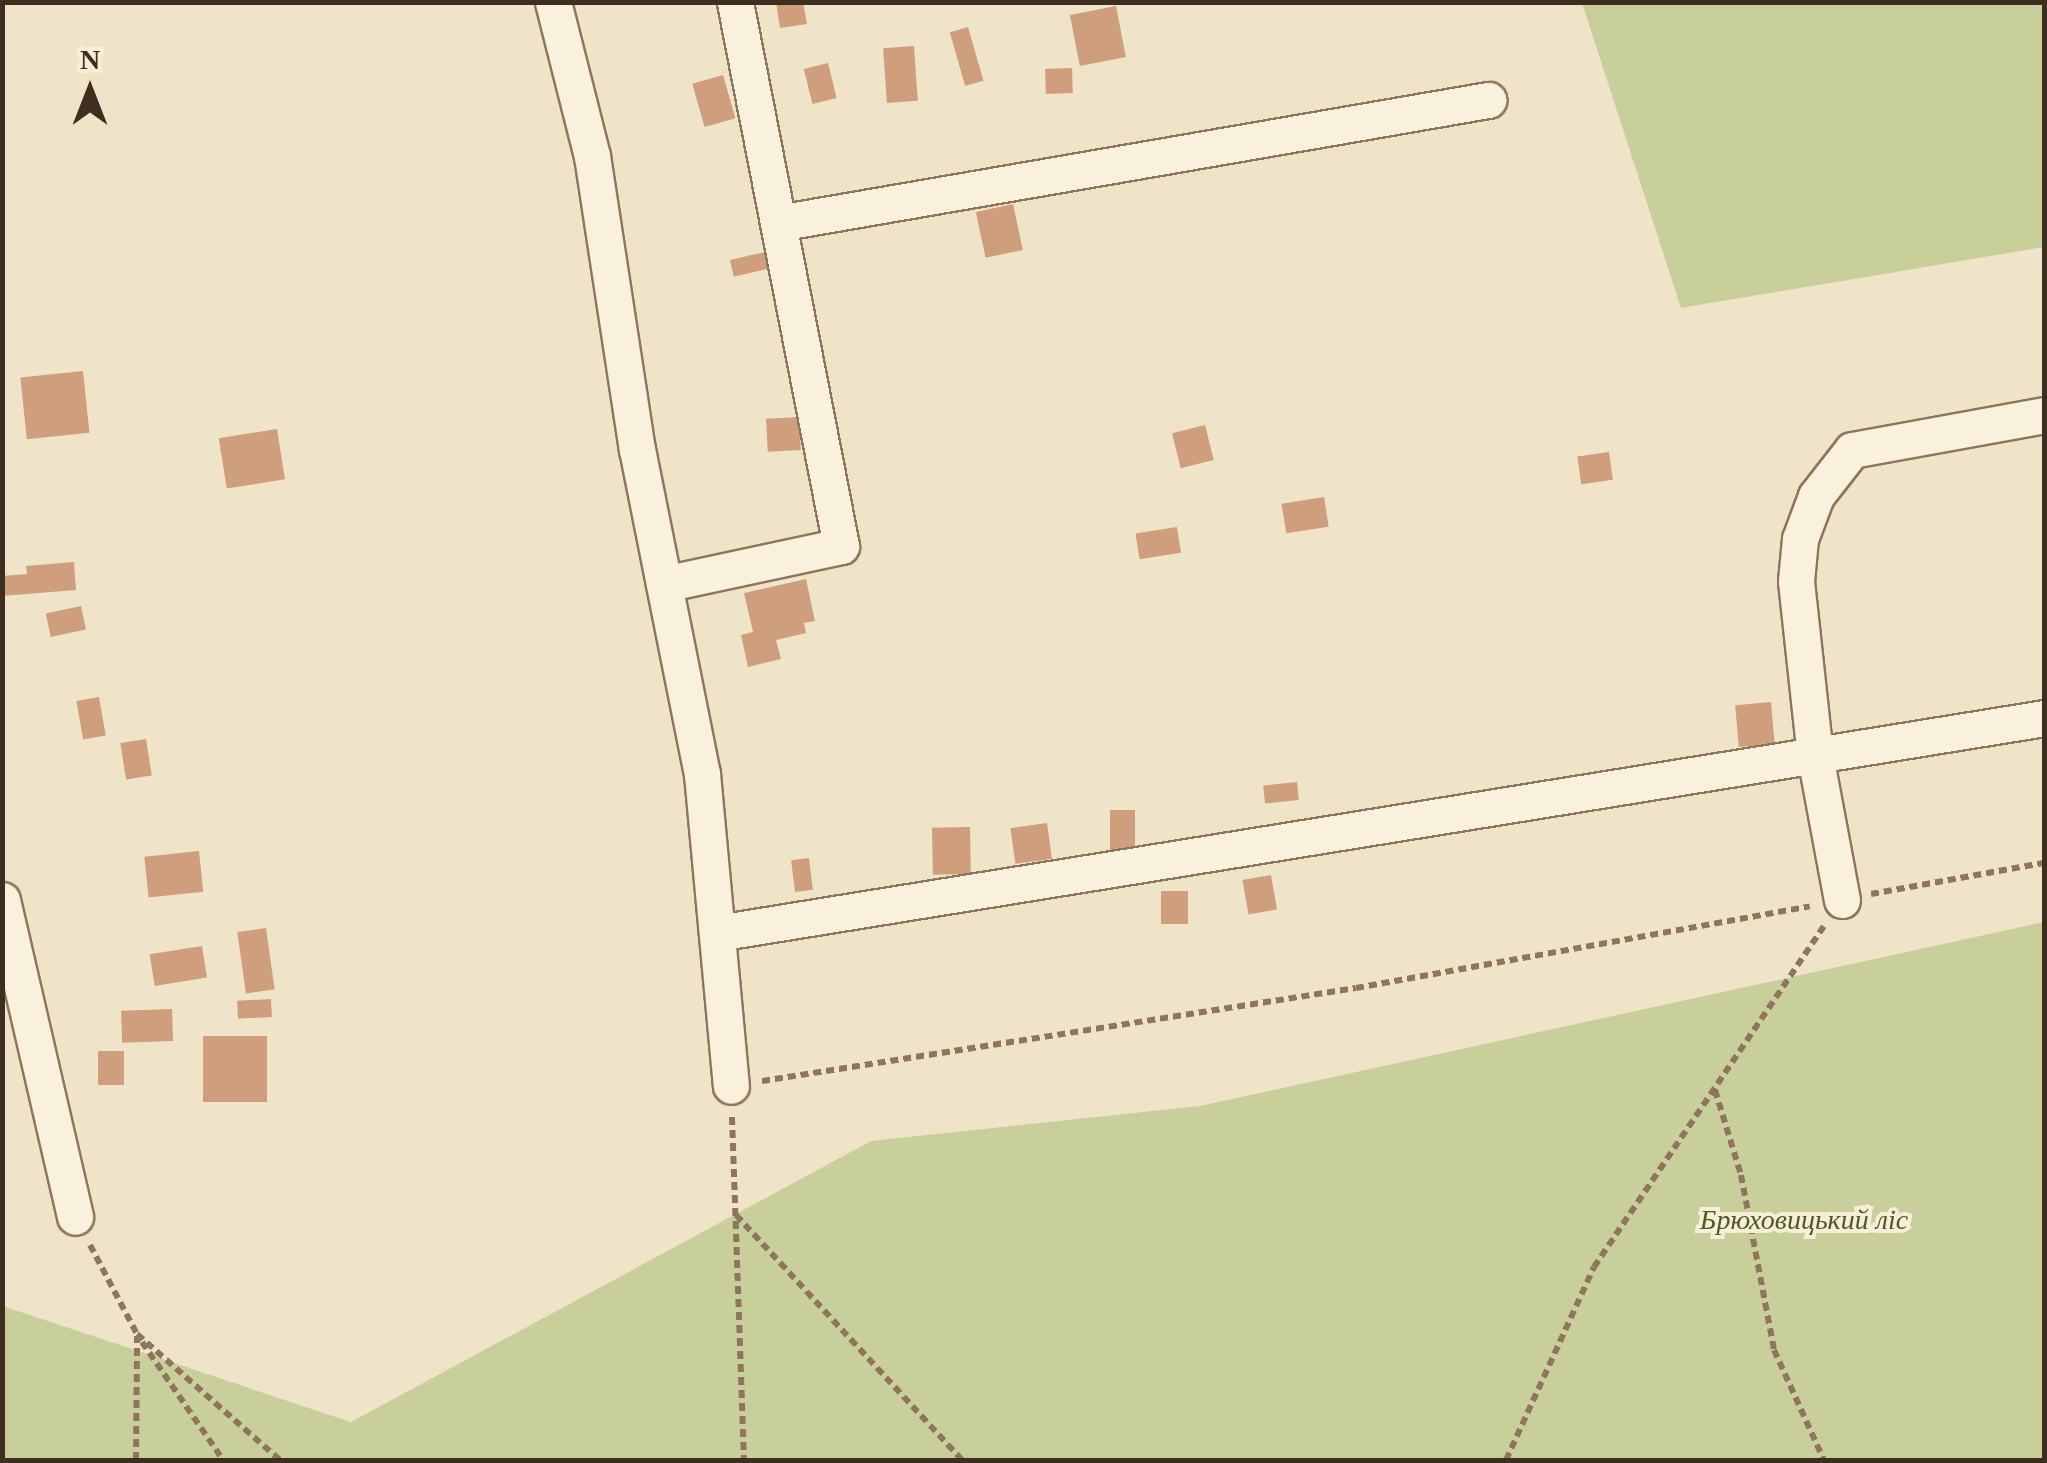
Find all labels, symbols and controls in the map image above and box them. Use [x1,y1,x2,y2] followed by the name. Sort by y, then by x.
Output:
[40,40,140,140] north arrow
[80,44,100,75] text: N
[1700,1203,1908,1237] park label: Брюховицький ліс

